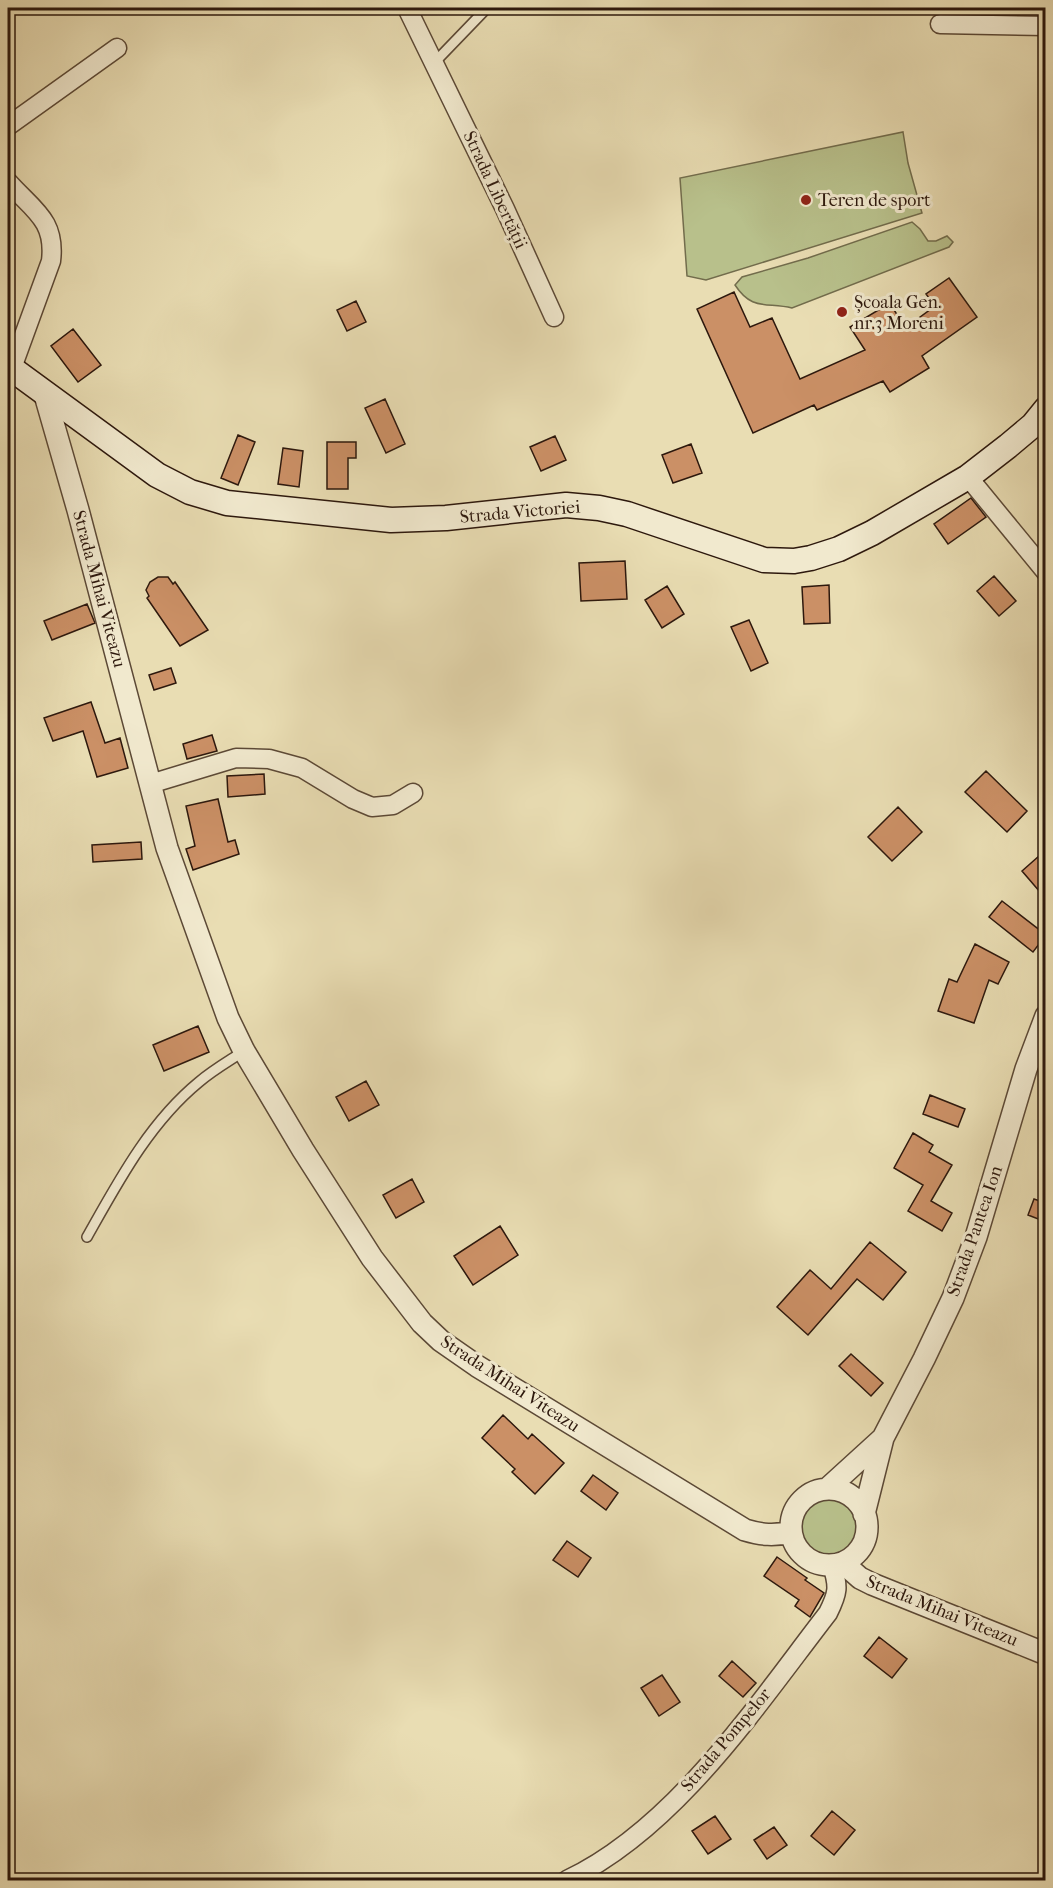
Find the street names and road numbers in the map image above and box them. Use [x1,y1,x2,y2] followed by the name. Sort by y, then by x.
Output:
[459,128,532,253] street label: Strada Libertății
[459,496,582,528] street label: Strada Victoriei
[68,508,130,670] street label: Strada Mihai Viteazu
[943,1162,1007,1299] street label: Strada Pantea Ion
[436,1331,584,1437] street label: Strada Mihai Viteazu
[863,1571,1021,1651] street label: Strada Mihai Viteazu
[677,1684,775,1796] street label: Strada Pompelor

